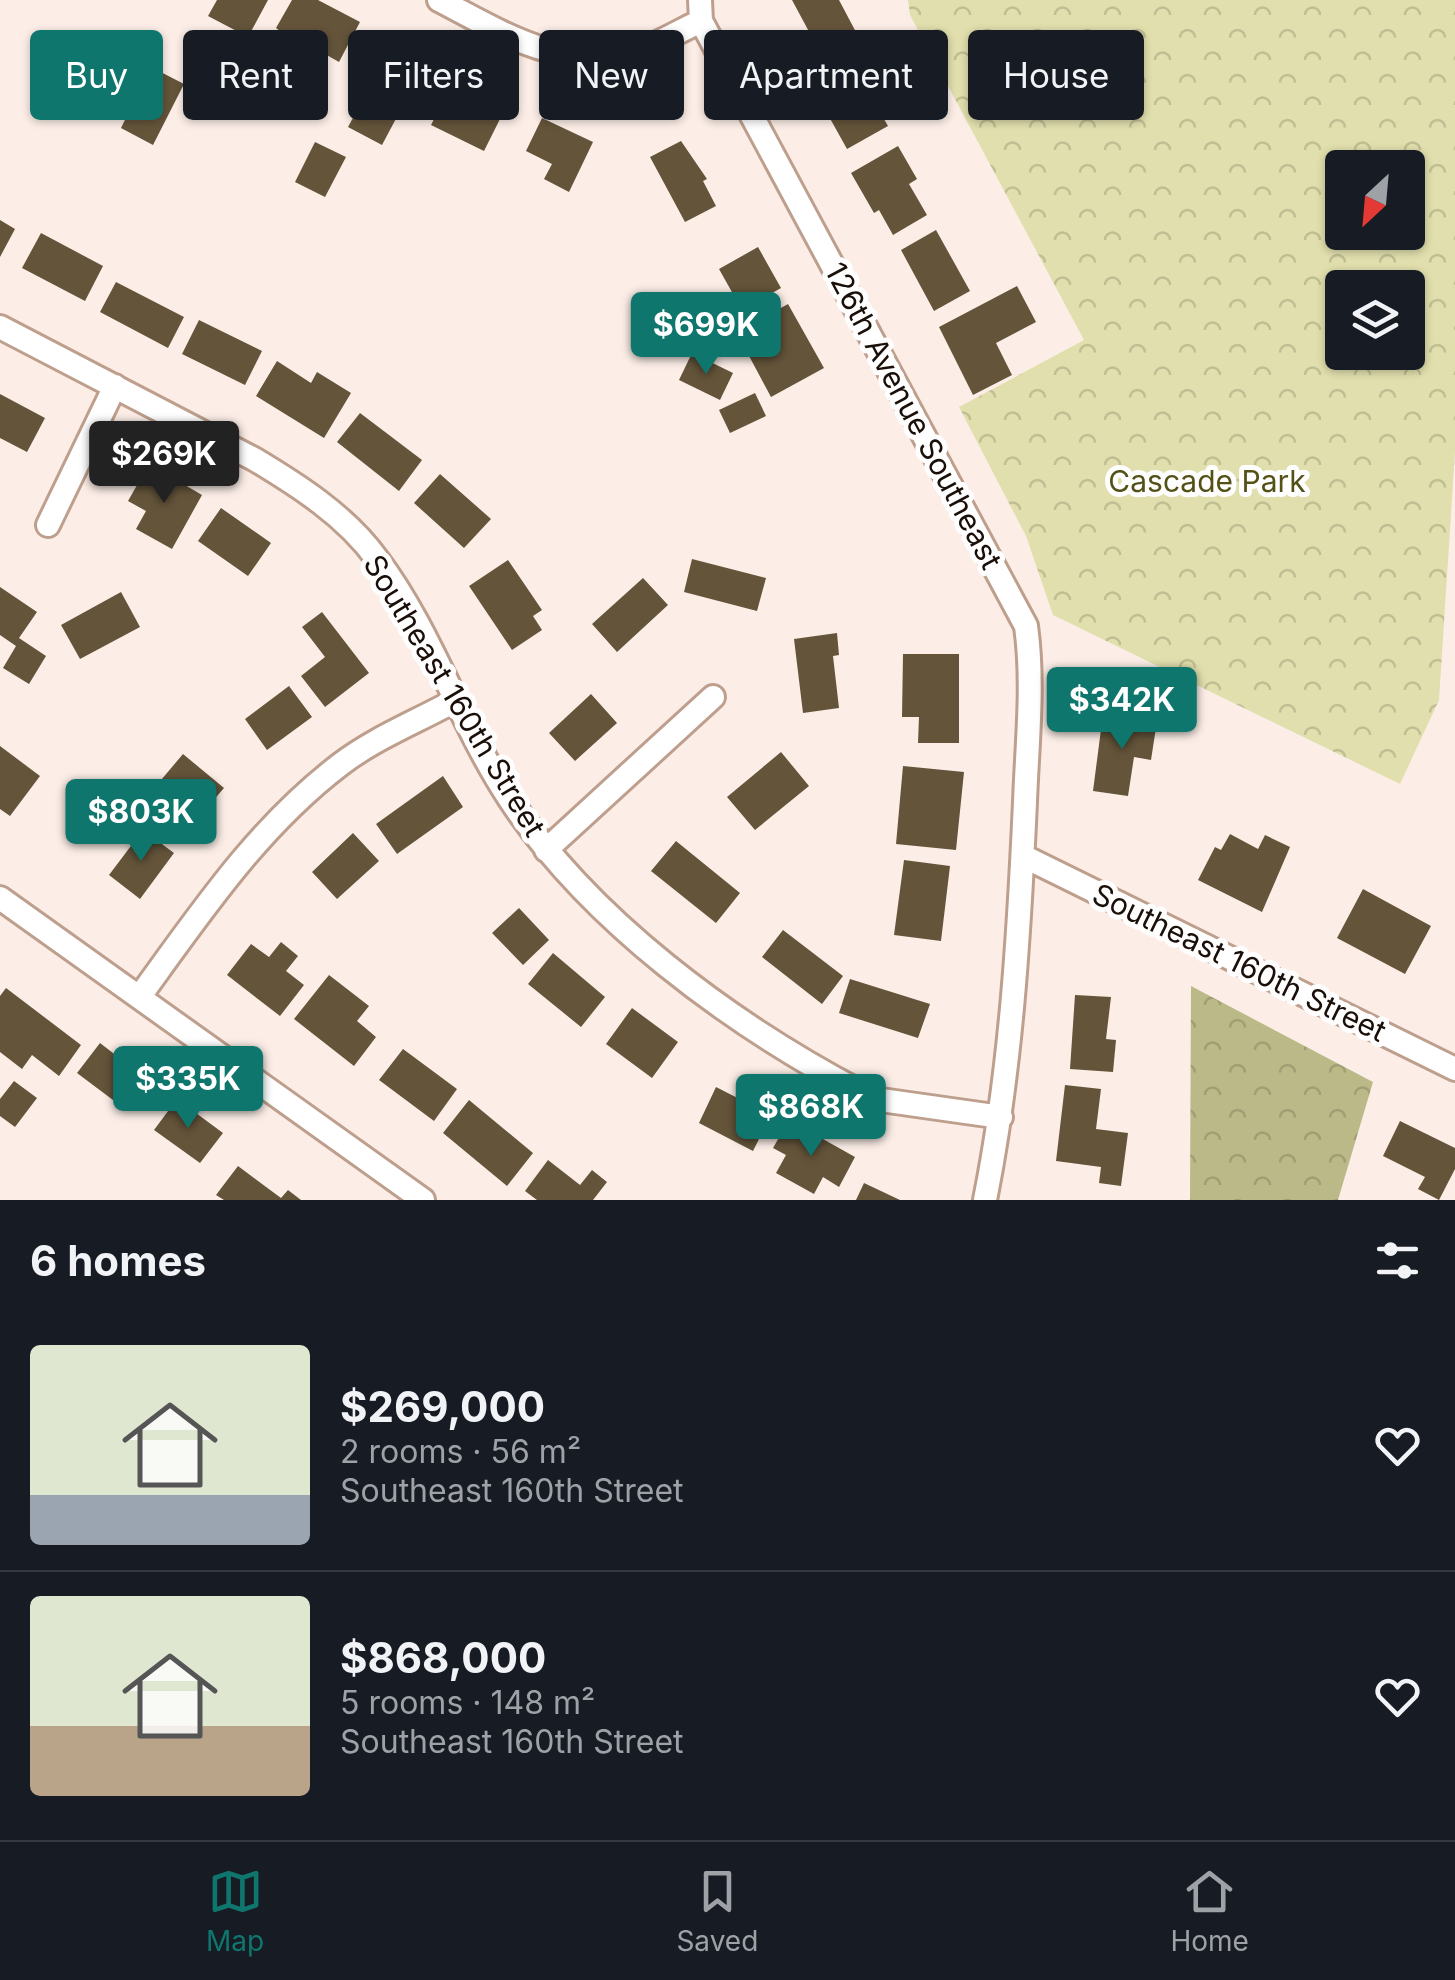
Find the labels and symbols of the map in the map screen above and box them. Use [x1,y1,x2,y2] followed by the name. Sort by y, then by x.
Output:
[1325,150,1425,250] north arrow
[818,256,1010,575] street label: 126th Avenue Southeast
[636,292,776,377] pin: $699K
[94,421,234,506] pin: $269K
[1108,463,1306,499] park label: Cascade Park
[356,548,553,843] street label: Southeast 160th Street
[1052,667,1192,752] pin: $342K
[71,779,211,864] pin: $803K
[1087,875,1392,1049] street label: Southeast 160th Street
[118,1046,258,1131] pin: $335K
[741,1074,881,1159] pin: $868K

